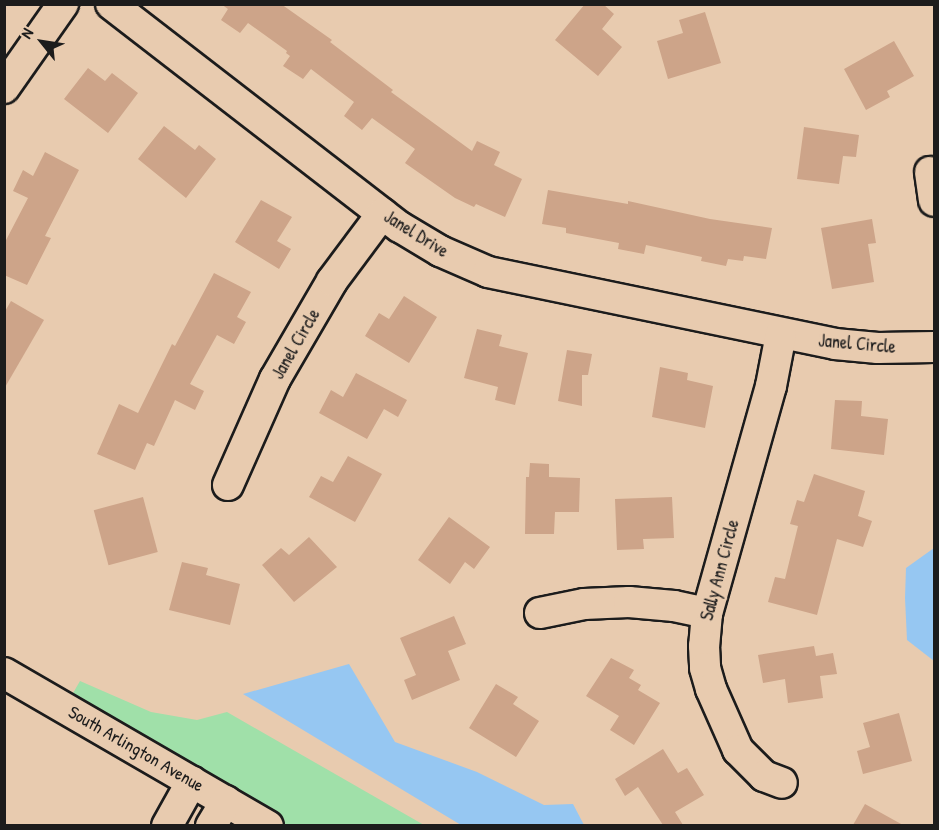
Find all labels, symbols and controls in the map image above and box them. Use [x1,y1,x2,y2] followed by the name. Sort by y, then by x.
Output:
[12,12,72,72] north arrow
[15,24,38,42] text: N
[380,206,452,262] street label: Janel Drive
[267,305,325,383] street label: Janel Circle
[817,330,897,358] street label: Janel Circle
[696,517,744,623] street label: Sally Ann Circle
[64,701,208,797] street label: South Arlington Avenue

